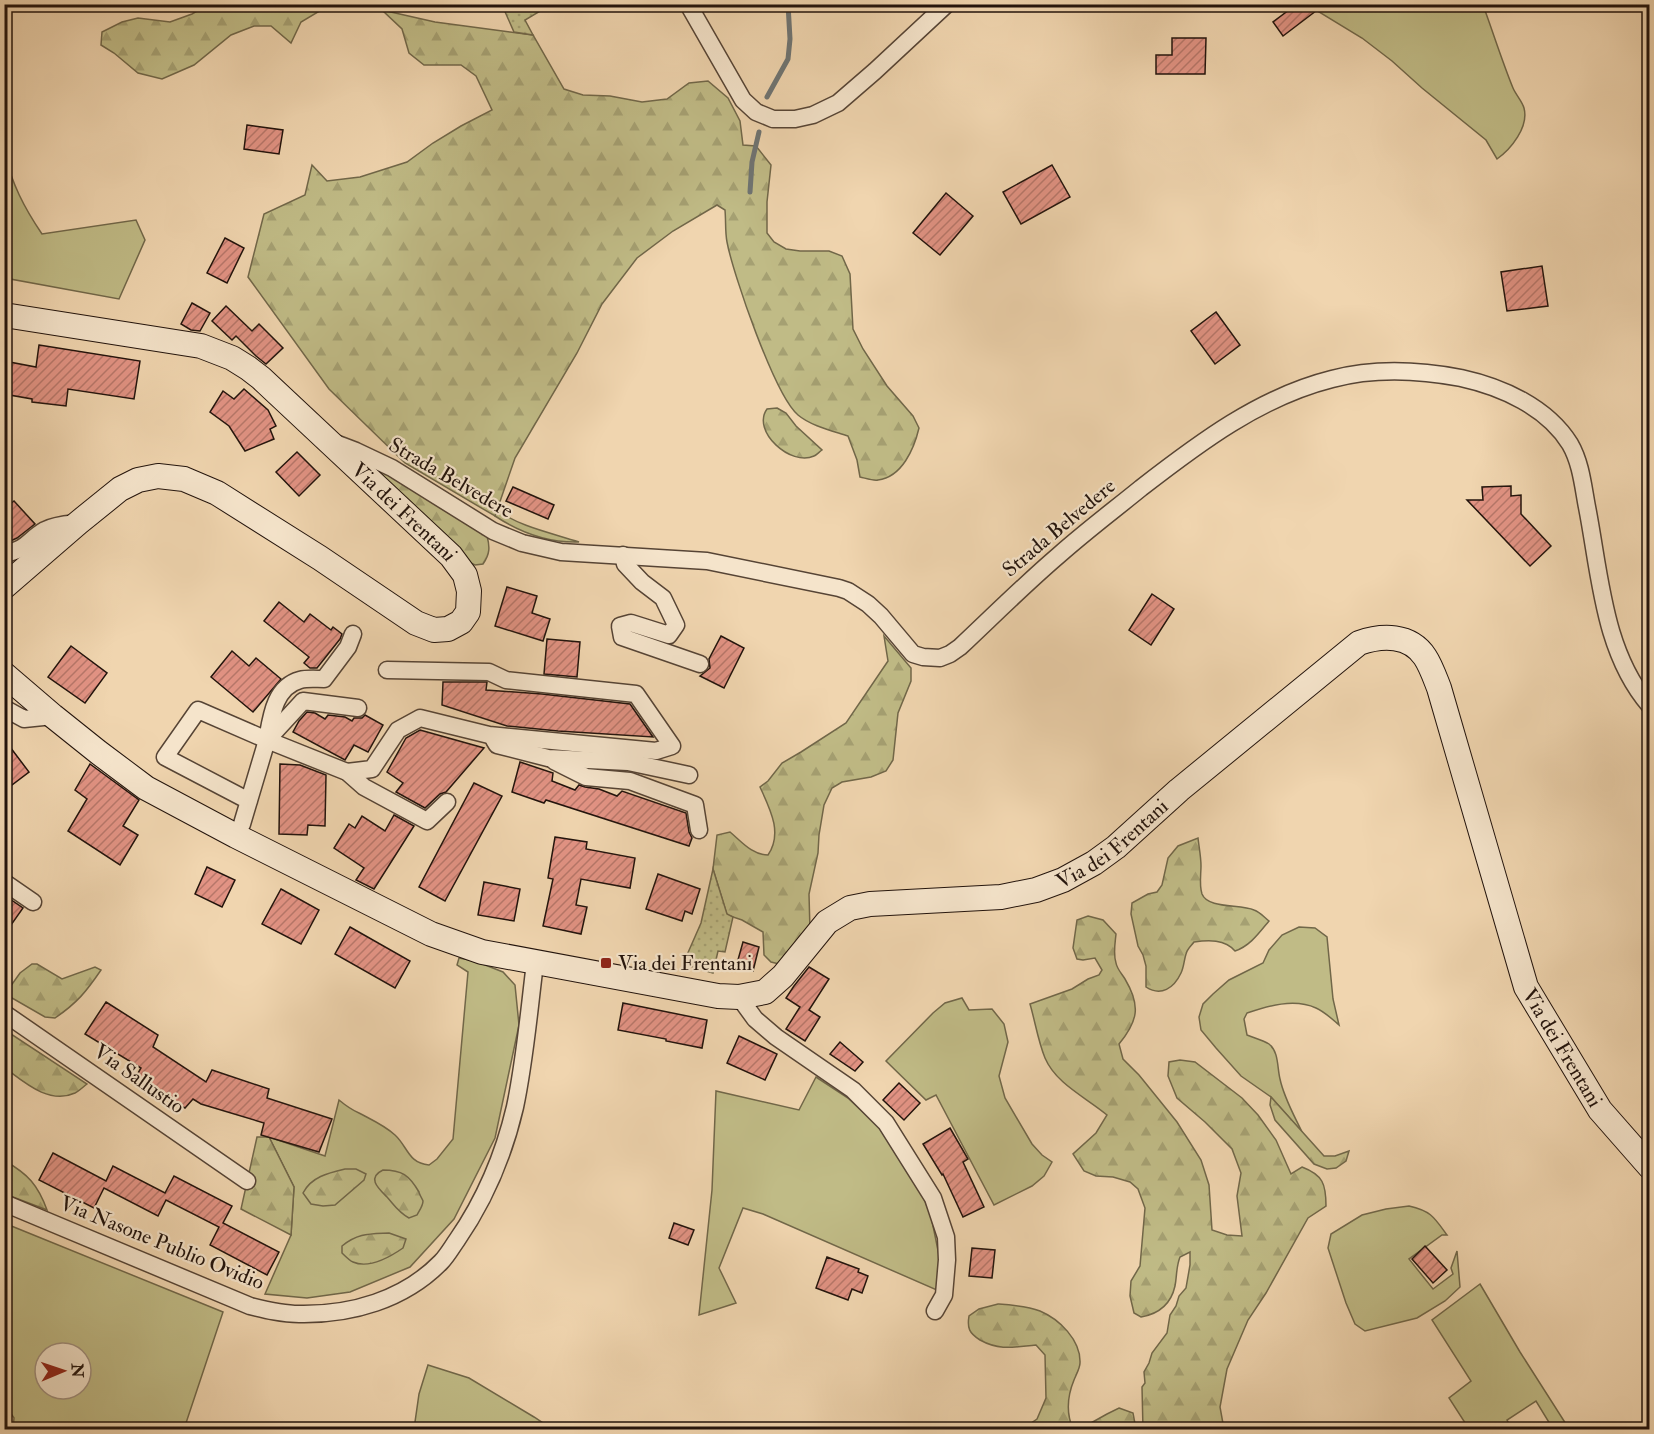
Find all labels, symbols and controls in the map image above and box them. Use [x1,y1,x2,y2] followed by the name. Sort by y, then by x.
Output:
[384,431,518,525] street label: Strada Belvedere
[346,456,464,567] street label: Via dei Frentani
[997,473,1121,583] street label: Strada Belvedere
[1051,793,1174,895] street label: Via dei Frentani
[618,950,753,977] place label: Via dei Frentani
[599,956,613,970] marker: Via dei Frentani
[1516,983,1609,1113] street label: Via dei Frentani
[88,1038,190,1120] street label: Via Sallustio
[56,1190,268,1296] street label: Via Nasone Publio Ovidio
[33,1341,93,1401] north arrow
[67,1362,87,1379] text: N

